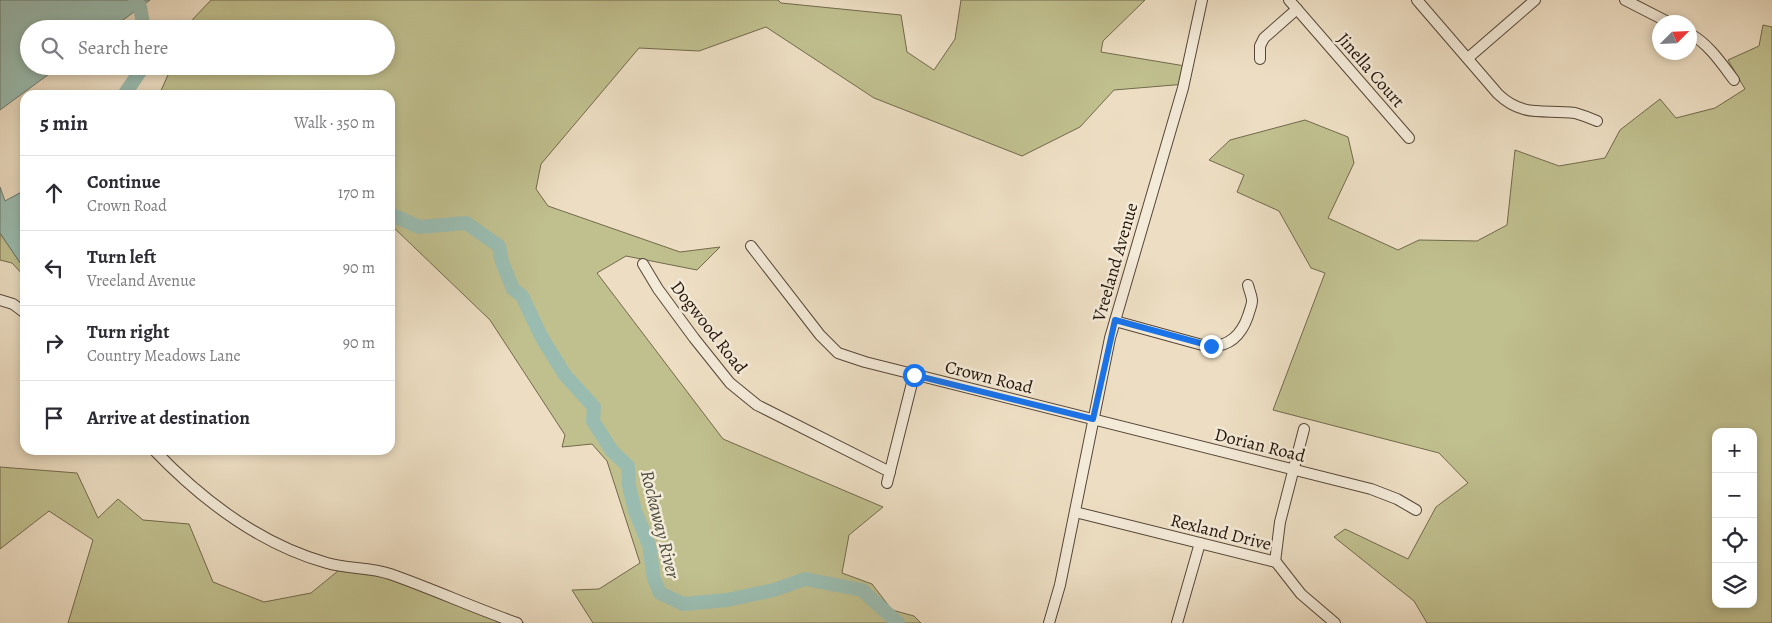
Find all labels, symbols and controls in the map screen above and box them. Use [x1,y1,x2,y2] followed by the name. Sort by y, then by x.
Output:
[1652,15,1697,60] north arrow
[20,20,395,75] search box
[1332,28,1410,113] street label: Jinella Court
[38,34,66,62] icon: search
[78,35,168,61] text: Search here
[40,109,88,137] text: 5 min
[294,112,375,134] text: Walk · 350 m
[87,169,161,195] text: Continue
[40,179,68,207] icon: ahead
[338,182,375,204] text: 170 m
[87,195,167,217] text: Crown Road
[1086,200,1143,325] street label: Vreeland Avenue
[87,244,156,270] text: Turn left
[40,254,68,282] icon: left
[343,257,375,279] text: 90 m
[87,270,196,292] text: Vreeland Avenue
[665,276,753,379] street label: Dogwood Road
[87,319,169,345] text: Turn right
[40,329,68,357] icon: right
[343,332,375,354] text: 90 m
[1200,335,1223,358] route end
[87,345,241,367] text: Country Meadows Lane
[942,354,1036,400] street label: Crown Road
[903,364,926,387] route start
[40,404,68,432] icon: arrive
[87,405,250,431] text: Arrive at destination
[1212,422,1308,468] street label: Dorian Road
[1712,428,1757,608] map controls
[1712,428,1757,473] button: +
[634,467,686,583] water label: Rockaway River
[1712,473,1757,518] button: −
[1168,508,1274,556] street label: Rexland Drive
[1712,518,1757,563] button: locate
[1712,563,1757,608] button: layers

